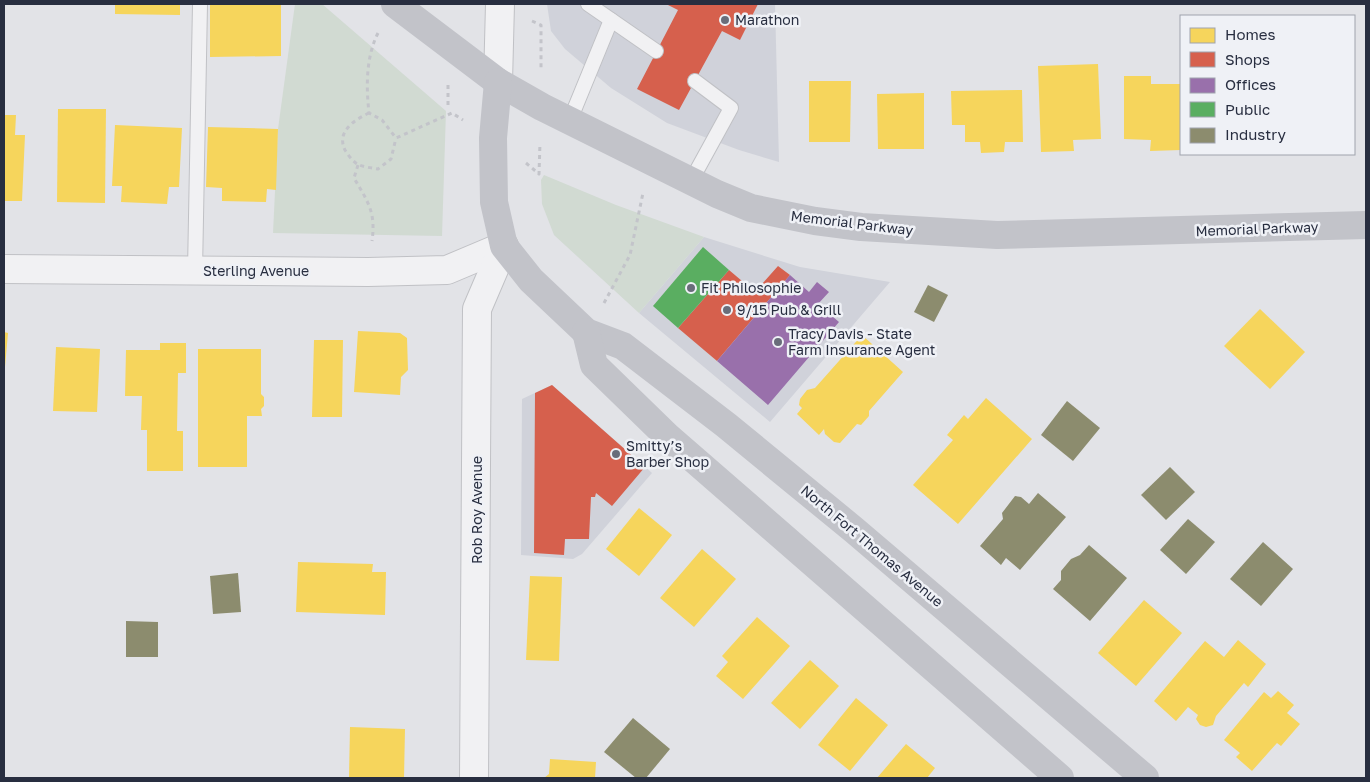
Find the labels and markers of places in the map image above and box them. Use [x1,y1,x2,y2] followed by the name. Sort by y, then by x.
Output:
[735,11,799,28] place label: Marathon
[719,14,731,26] marker: Marathon
[701,279,801,296] place label: Fit Philosophie
[685,282,697,294] marker: Fit Philosophie
[737,301,841,318] place label: 9/15 Pub & Grill
[721,304,733,316] marker: 9/15 Pub & Grill
[788,325,935,358] place label: Tracy Davis - State Farm Insurance Agent
[772,336,784,348] marker: Tracy Davis - State Farm Insurance Agent
[626,437,709,470] place label: Smitty’s Barber Shop
[610,448,622,460] marker: Smitty’s Barber Shop

